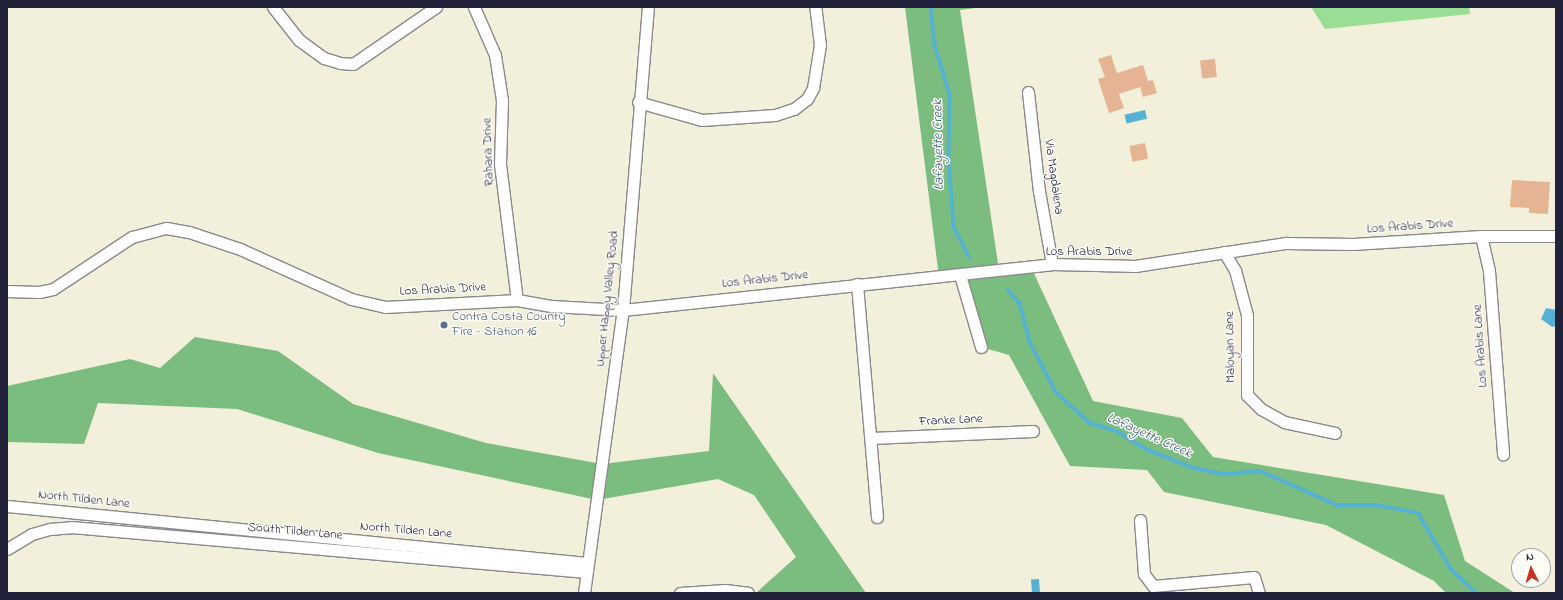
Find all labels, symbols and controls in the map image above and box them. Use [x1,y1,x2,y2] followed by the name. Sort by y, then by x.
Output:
[930,99,948,191] water label: Lafayette Creek
[480,117,498,187] street label: Rahara Drive
[1040,138,1066,216] street label: Via Magdalena
[1366,216,1454,238] street label: Los Arabis Drive
[593,230,623,368] street label: Upper Happy Valley Road
[1046,244,1132,260] street label: Los Arabis Drive
[721,268,809,292] street label: Los Arabis Drive
[399,280,487,300] street label: Los Arabis Drive
[1470,304,1492,388] street label: Los Arabis Lane
[452,310,565,341] place label: Contra Costa County Fire - Station 16
[1223,311,1239,383] street label: Maloyan Lane
[439,320,449,330] marker: Contra Costa County Fire - Station 16
[1104,410,1194,462] water label: Lafayette Creek
[919,412,983,430] street label: Franke Lane
[37,487,131,513] street label: North Tilden Lane
[359,519,453,543] street label: North Tilden Lane
[247,520,343,544] street label: South Tilden Lane
[1511,548,1551,588] north arrow
[1526,549,1534,565] text: N

